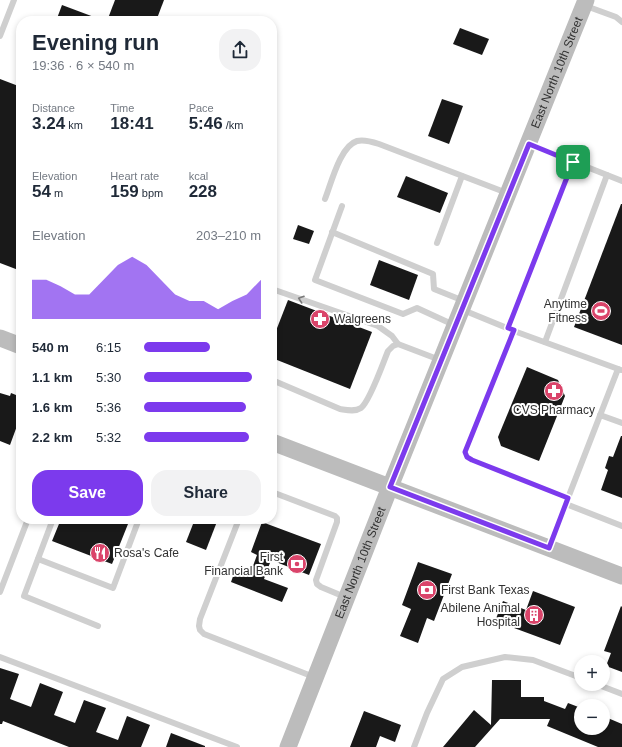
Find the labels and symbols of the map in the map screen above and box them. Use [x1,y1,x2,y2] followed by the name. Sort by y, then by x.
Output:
[528,14,586,130] street label: East North 10th Street
[556,145,590,179] pin
[298,295,305,304] one-way arrow
[544,297,587,325] place label: Anytime Fitness
[590,300,612,322] sports icon: Anytime Fitness
[309,308,331,330] pharmacy icon: Walgreens
[334,312,391,326] place label: Walgreens
[543,380,565,402] pharmacy icon: CVS Pharmacy
[513,403,595,417] place label: CVS Pharmacy
[332,504,389,621] street label: East North 10th Street
[89,542,111,564] restaurant icon: Rosa's Cafe
[114,546,179,560] place label: Rosa's Cafe
[204,550,284,578] place label: First Financial Bank
[286,553,308,575] bank icon: First Financial Bank
[416,579,438,601] bank icon: First Bank Texas
[441,583,529,597] place label: First Bank Texas
[441,601,520,629] place label: Abilene Animal Hospital
[523,604,545,626] building icon: Abilene Animal Hospital

